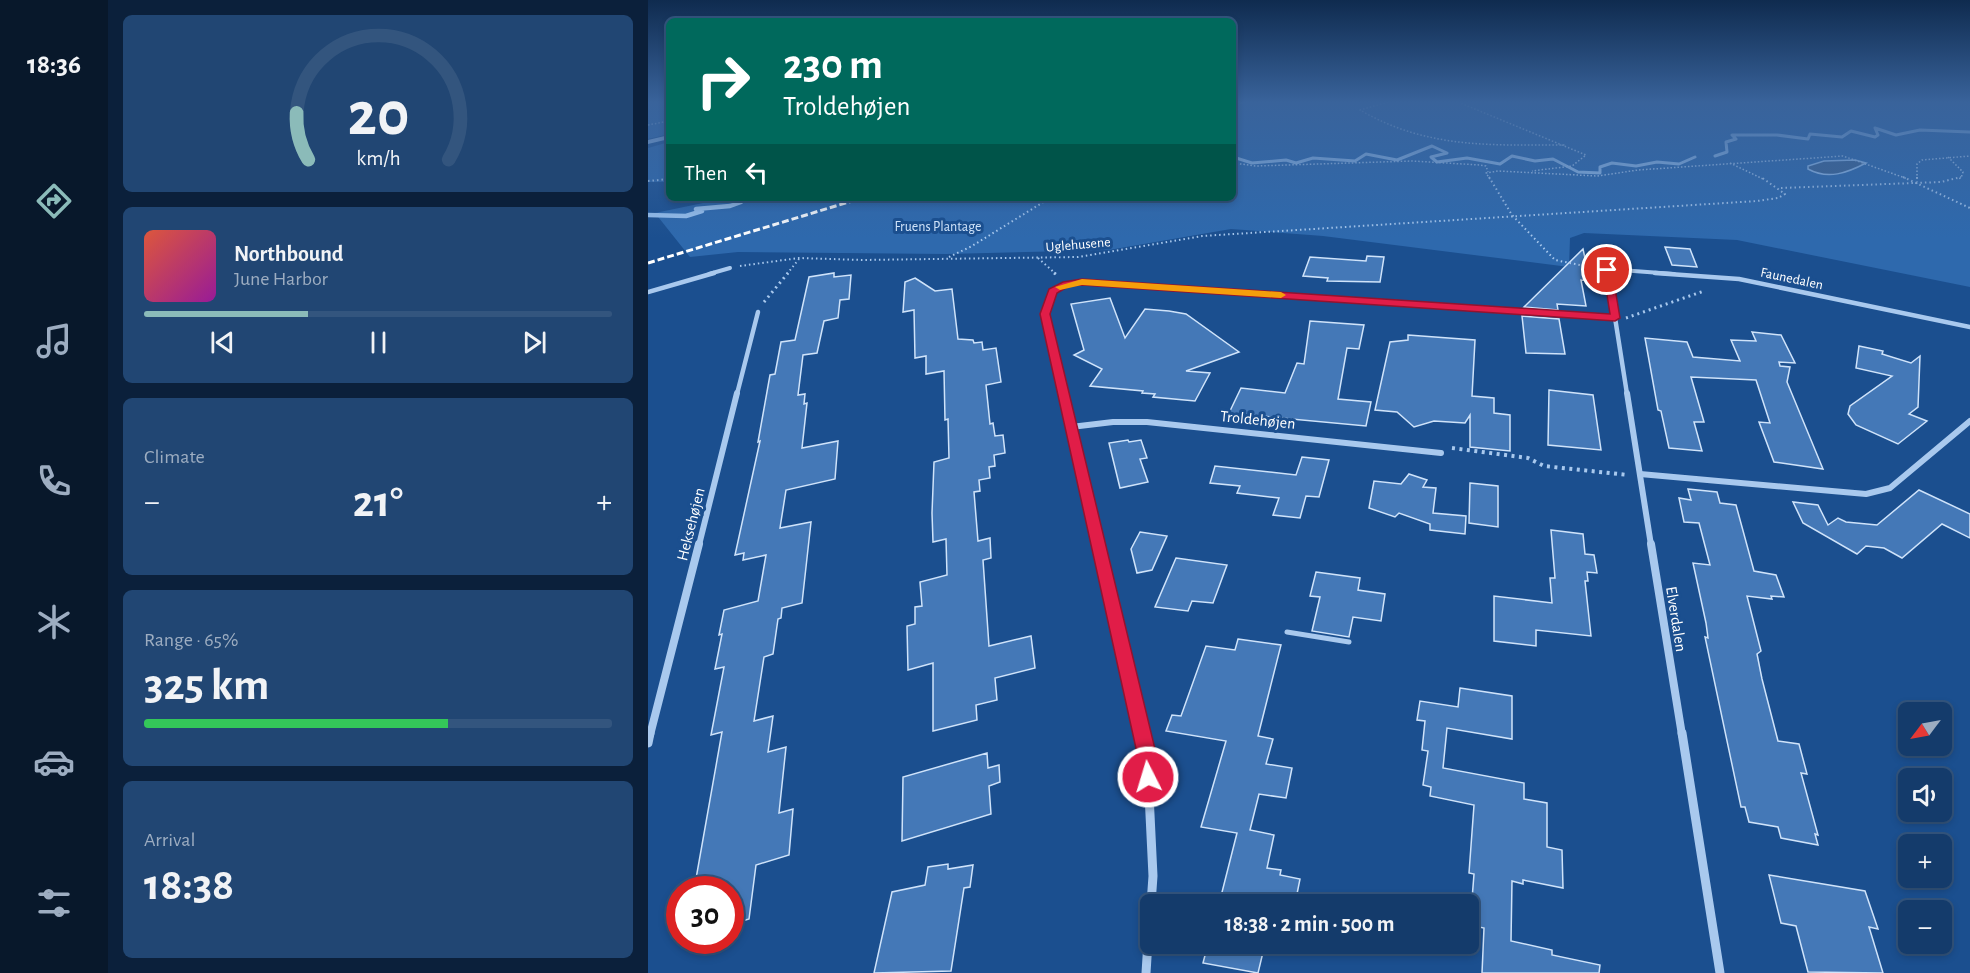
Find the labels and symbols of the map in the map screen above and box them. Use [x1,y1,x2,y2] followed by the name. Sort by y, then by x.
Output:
[895,220,981,234] park label: Fruens Plantage
[1045,235,1111,255] street label: Uglehusene
[1581,244,1632,295] pin
[1759,266,1824,292] street label: Faunedalen
[1219,408,1296,433] street label: Troldehøjen
[674,486,709,563] street label: Heksehøjen
[1663,585,1689,653] street label: Elverdalen
[1898,702,1952,756] north arrow
[1116,745,1180,809] position arrow
[666,876,744,954] speed limit sign: 30

